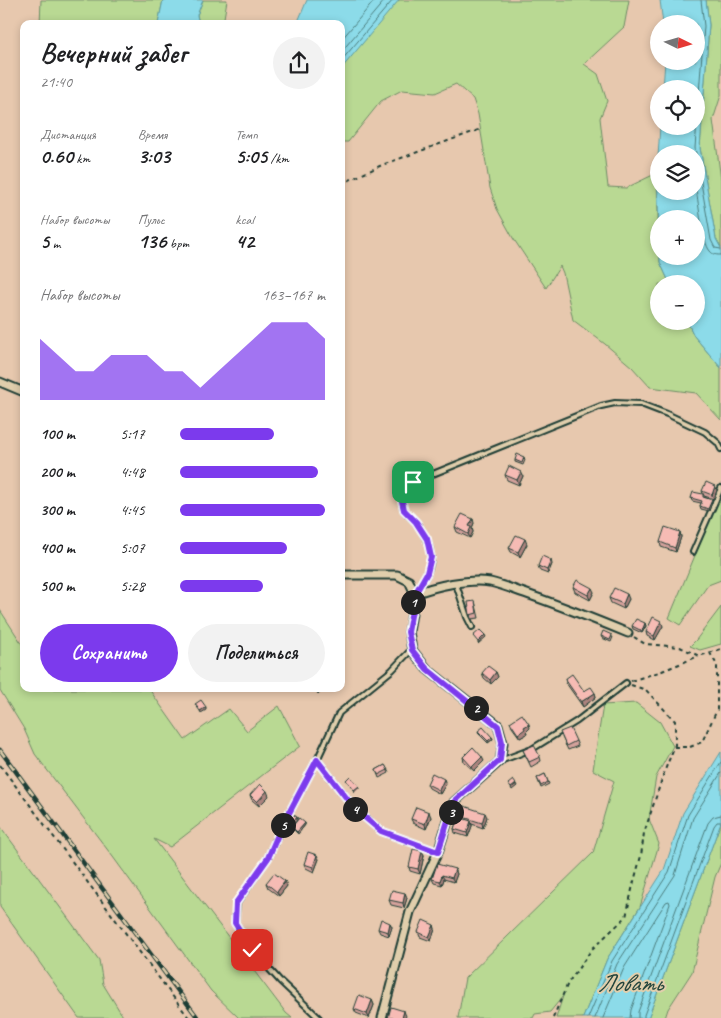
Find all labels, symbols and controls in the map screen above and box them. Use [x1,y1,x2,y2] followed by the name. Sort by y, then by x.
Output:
[650,15,705,70] north arrow
[650,15,705,330] map controls
[40,35,187,70] text: Вечерний забег
[273,37,325,89] button: share
[40,72,72,92] text: 21:40
[650,80,705,135] button: locate
[40,126,96,143] text: Дистанция
[138,126,167,143] text: Время
[235,126,258,143] text: Темп
[40,143,73,169] text: 0.60
[138,143,170,169] text: 3:03
[235,143,267,169] text: 5:05
[650,145,705,200] button: layers
[73,150,90,167] text: km
[267,150,289,167] text: /km
[650,210,705,265] button: +
[40,211,109,228] text: Набор высоты
[138,211,165,228] text: Пульс
[235,211,254,228] text: kcal
[40,228,49,254] text: 5
[138,228,166,254] text: 136
[235,228,254,254] text: 42
[49,235,60,252] text: m
[166,235,189,252] text: bpm
[650,275,705,330] button: −
[40,285,119,305] text: Набор высоты
[262,285,325,305] text: 163–167 m
[40,424,75,444] text: 100 m
[120,424,145,444] text: 5:17
[392,461,434,503] pin
[40,462,75,482] text: 200 m
[120,462,145,482] text: 4:48
[399,468,427,496] icon: arrive
[40,500,75,520] text: 300 m
[120,500,145,520] text: 4:45
[40,538,75,558] text: 400 m
[120,538,145,558] text: 5:07
[40,576,74,596] text: 500 m
[120,576,145,596] text: 5:28
[400,590,426,614] pin: 1
[410,594,417,611] text: 1
[40,624,178,682] button: Сохранить
[188,624,325,682] button: Поделиться
[464,696,488,720] pin: 2
[473,700,480,717] text: 2
[342,796,368,822] pin: 4
[438,800,464,824] pin: 3
[352,801,359,818] text: 4
[448,804,455,821] text: 3
[270,812,296,838] pin: 5
[280,817,287,834] text: 5
[231,929,273,971] pin
[238,936,266,964] icon: check
[598,967,666,999] water label: Ловать

